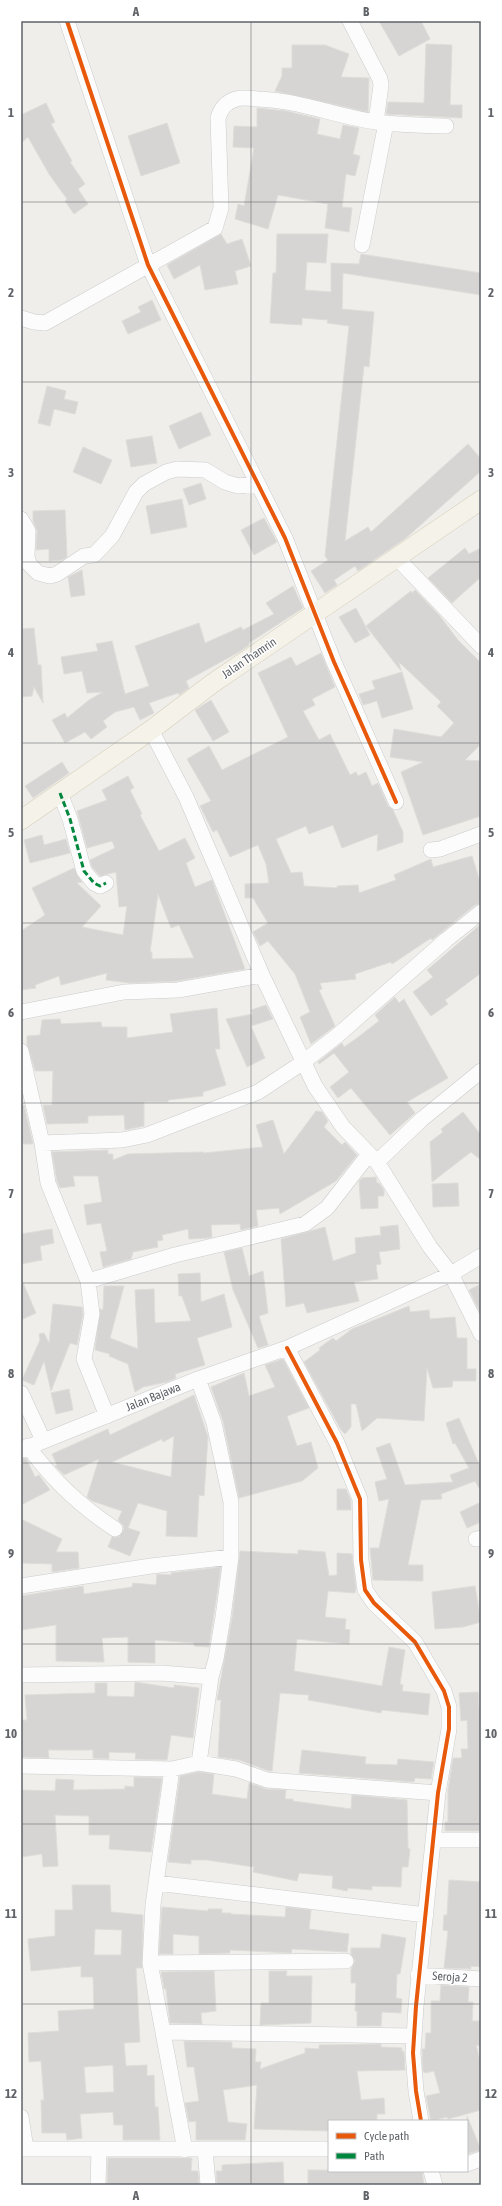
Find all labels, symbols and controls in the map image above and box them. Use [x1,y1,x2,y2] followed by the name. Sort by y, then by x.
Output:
[132,4,140,19] text: A
[363,4,370,19] text: B
[8,105,14,120] text: 1
[488,105,494,120] text: 1
[8,285,14,300] text: 2
[488,285,494,300] text: 2
[8,465,14,480] text: 3
[488,465,494,480] text: 3
[219,635,279,681] street label: Jalan Thamrin
[7,645,14,660] text: 4
[487,645,494,660] text: 4
[8,825,14,840] text: 5
[488,825,494,840] text: 5
[8,1005,14,1020] text: 6
[488,1005,494,1020] text: 6
[8,1186,14,1201] text: 7
[488,1186,494,1201] text: 7
[8,1366,14,1381] text: 8
[488,1366,494,1381] text: 8
[124,1380,182,1414] street label: Jalan Bajawa
[8,1546,14,1561] text: 9
[488,1546,494,1561] text: 9
[5,1726,17,1741] text: 10
[485,1726,497,1741] text: 10
[5,1906,17,1921] text: 11
[485,1906,497,1921] text: 11
[432,1969,468,1985] street label: Seroja 2
[5,2086,17,2101] text: 12
[485,2086,497,2101] text: 12
[328,2120,468,2172] legend
[364,2129,409,2143] text: Cycle path
[364,2149,385,2163] text: Path
[132,2188,140,2203] text: A
[363,2188,370,2203] text: B

